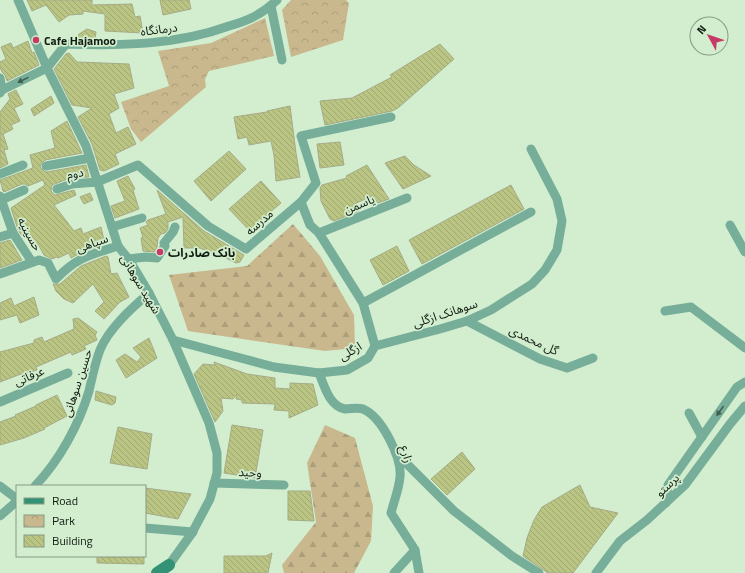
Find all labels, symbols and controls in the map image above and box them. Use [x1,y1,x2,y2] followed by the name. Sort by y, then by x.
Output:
[689,16,729,56] north arrow
[139,17,179,41] street label: درمانگاه
[693,22,710,38] text: N
[44,31,116,50] place label: Cafe Hajamoo
[31,35,41,45] marker: Cafe Hajamoo
[17,77,28,83] one-way arrow
[65,162,85,184] street label: دوم
[341,189,378,219] street label: یاسمن
[241,204,277,240] street label: مدرسه
[13,214,47,254] street label: حسینیه
[73,228,111,258] street label: سپاهی
[168,243,236,262] place label: بانک صادرات
[155,247,165,257] marker: بانک صادرات
[116,251,166,317] street label: شهید سوهانی
[410,294,480,332] street label: سوهانک ازگلی
[506,320,563,360] street label: گل محمدی
[335,337,365,365] street label: ازگلی
[57,346,97,420] street label: حسین سوهانی
[11,361,47,391] street label: عرفاتی
[716,406,724,416] one-way arrow
[395,443,419,465] street label: زارع
[238,462,262,482] street label: وحید
[650,469,684,501] street label: پرستو
[16,485,146,557] legend
[52,491,78,510] text: Road
[52,511,75,530] text: Park
[52,531,93,550] text: Building

